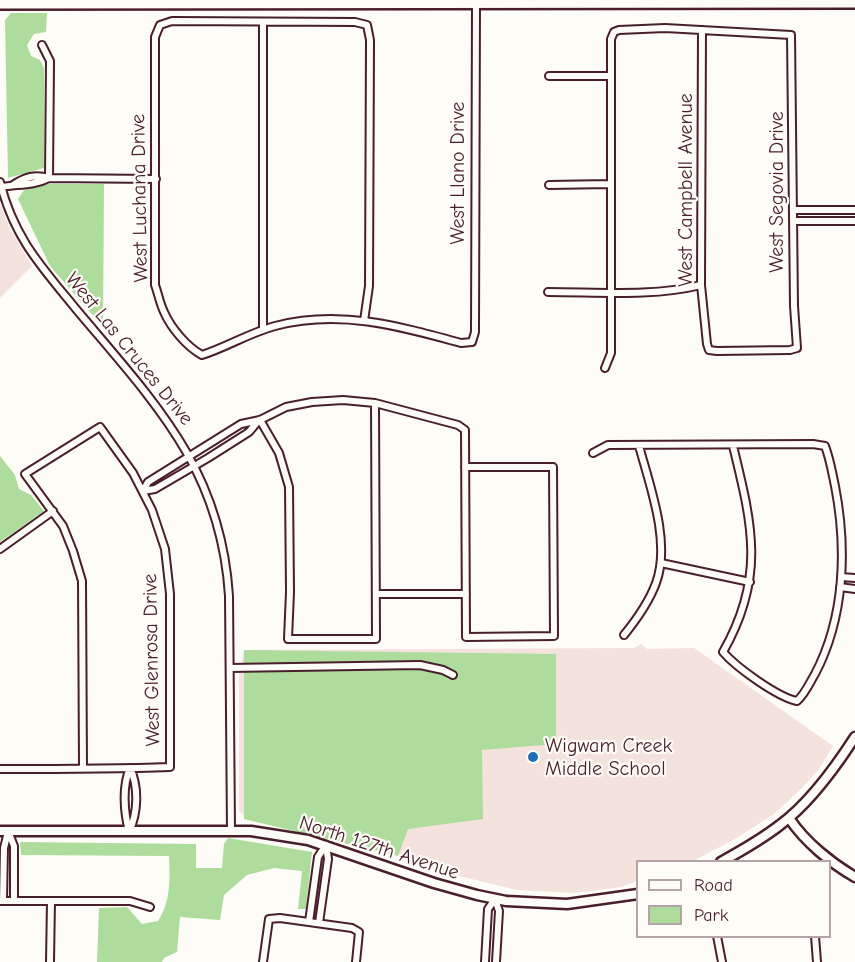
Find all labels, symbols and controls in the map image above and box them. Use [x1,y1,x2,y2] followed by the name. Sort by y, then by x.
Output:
[674,93,698,287] street label: West Campbell Avenue
[446,102,470,244] street label: West Llano Drive
[765,111,789,273] street label: West Segovia Drive
[127,114,153,282] street label: West Luchana Drive
[60,268,198,430] street label: West Las Cruces Drive
[138,573,166,747] street label: West Glenrosa Drive
[545,734,672,781] place label: Wigwam Creek Middle School
[526,750,540,764] marker: Wigwam Creek Middle School
[296,811,462,885] street label: North 127th Avenue
[636,860,831,938] legend
[694,875,733,896] text: Road
[694,905,728,926] text: Park

